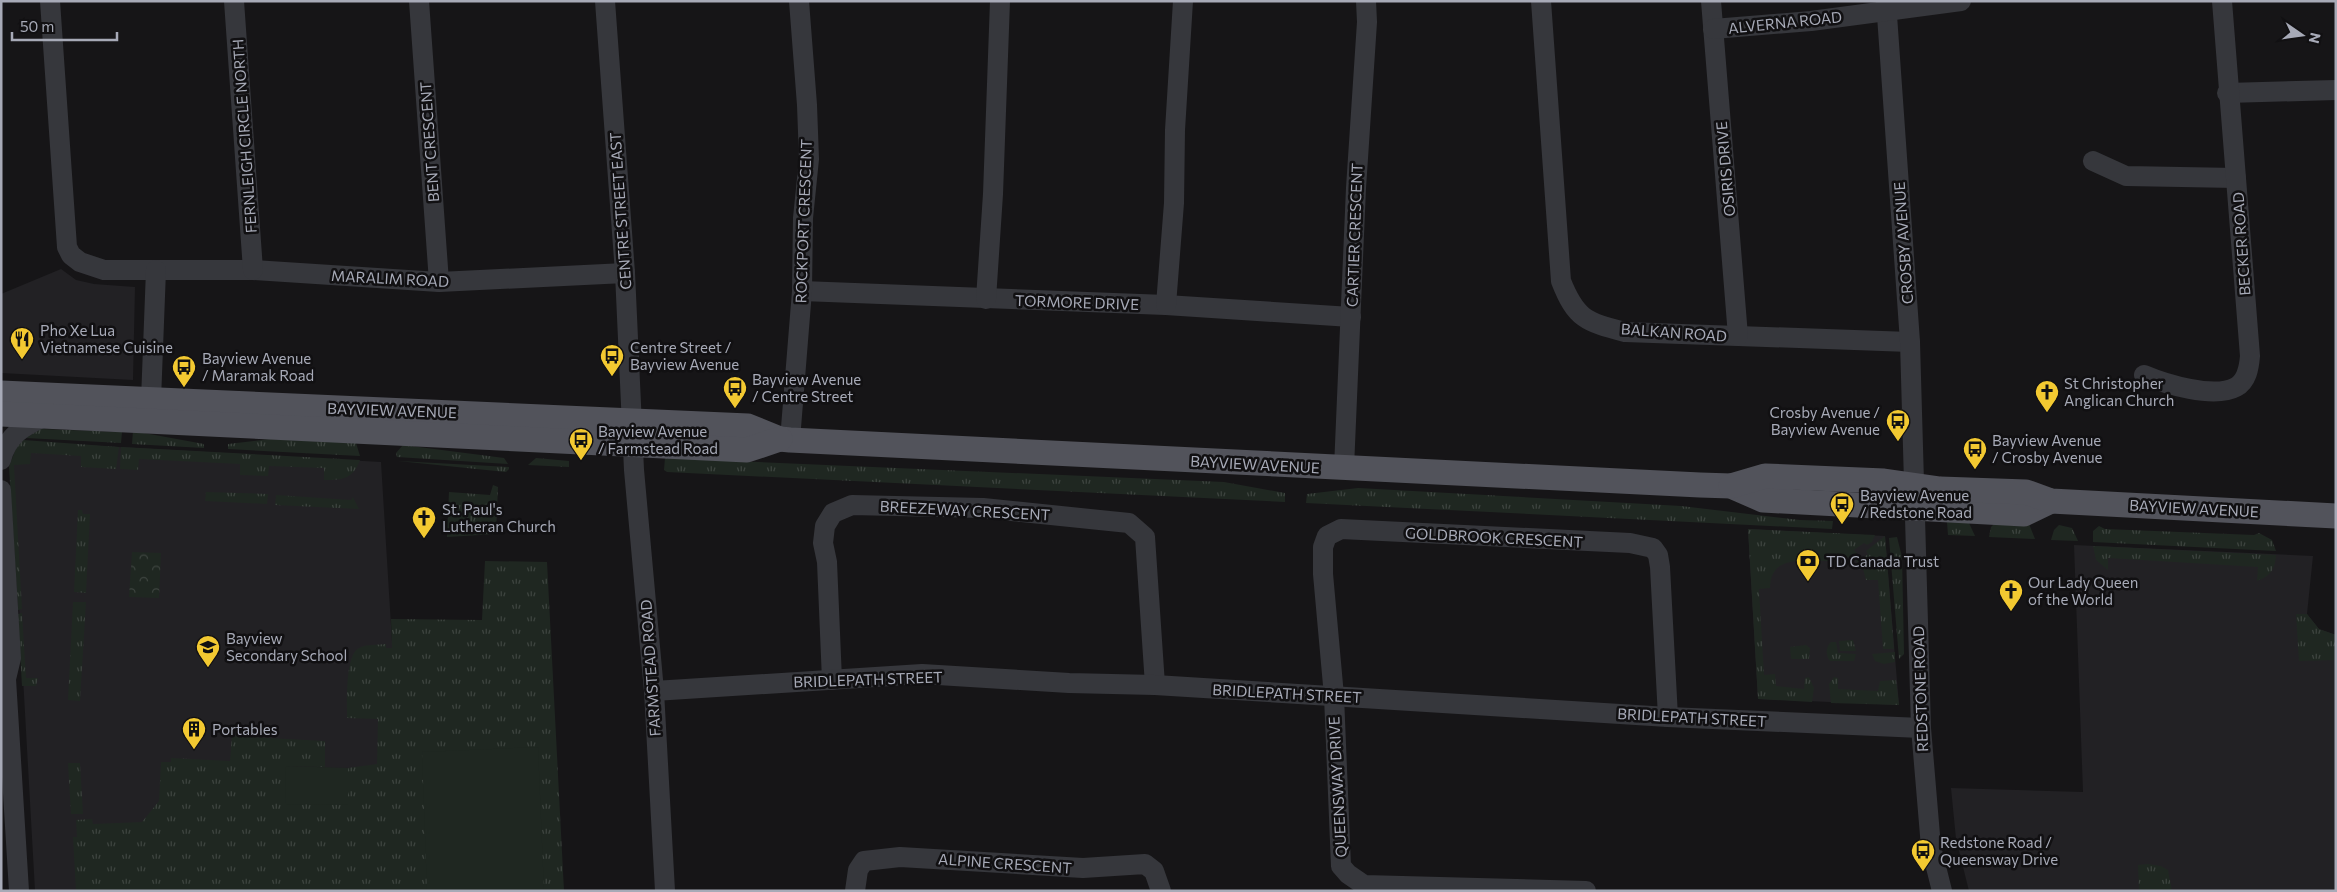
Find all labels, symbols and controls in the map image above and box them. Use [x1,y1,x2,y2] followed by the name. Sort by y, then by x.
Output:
[1727,7,1843,37] street label: ALVERNA ROAD
[12,10,118,42] scale bar
[2277,10,2327,60] north arrow
[20,17,54,35] text: 50 m
[2306,31,2325,45] text: N
[228,38,260,234] street label: FERNLEIGH CIRCLE NORTH
[416,81,442,203] street label: BENT CRESCENT
[1712,120,1738,217] street label: OSIRIS DRIVE
[605,131,634,290] street label: CENTRE STREET EAST
[791,138,815,303] street label: ROCKPORT CRESCENT
[1342,162,1366,307] street label: CARTIER CRESCENT
[1890,181,1916,305] street label: CROSBY AVENUE
[2228,192,2254,296] street label: BECKER ROAD
[331,266,449,290] street label: MARALIM ROAD
[1015,291,1139,313] street label: TORMORE DRIVE
[1620,319,1728,345] street label: BALKAN ROAD
[40,321,173,356] place label: Pho Xe Lua Vietnamese Cuisine
[9,326,35,360] restaurant icon: Pho Xe Lua Vietnamese Cuisine
[630,338,739,373] place label: Centre Street / Bayview Avenue
[599,343,625,377] bus stop icon: Centre Street / Bayview Avenue
[202,349,314,384] place label: Bayview Avenue / Maramak Road
[171,354,197,388] bus stop icon: Bayview Avenue / Maramak Road
[752,370,861,405] place label: Bayview Avenue / Centre Street
[2064,374,2174,409] place label: St Christopher Anglican Church
[722,375,748,409] bus stop icon: Bayview Avenue / Centre Street
[2034,379,2060,413] church icon: St Christopher Anglican Church
[327,399,457,421] street label: BAYVIEW AVENUE
[1769,403,1880,438] place label: Crosby Avenue / Bayview Avenue
[1885,408,1911,442] bus stop icon: Crosby Avenue / Bayview Avenue
[598,422,718,457] place label: Bayview Avenue / Farmstead Road
[568,427,594,461] bus stop icon: Bayview Avenue / Farmstead Road
[1992,431,2103,466] place label: Bayview Avenue / Crosby Avenue
[1962,436,1988,470] bus stop icon: Bayview Avenue / Crosby Avenue
[1190,452,1320,476] street label: BAYVIEW AVENUE
[1860,486,1972,521] place label: Bayview Avenue / Redstone Road
[1829,491,1855,525] bus stop icon: Bayview Avenue / Redstone Road
[2129,496,2259,520] street label: BAYVIEW AVENUE
[879,497,1051,523] street label: BREEZEWAY CRESCENT
[442,500,556,535] place label: St. Paul's Lutheran Church
[411,505,437,539] church icon: St. Paul's Lutheran Church
[1405,523,1584,551] street label: GOLDBROOK CRESCENT
[1795,548,1821,582] bank icon: TD Canada Trust
[1826,552,1939,570] place label: TD Canada Trust
[2028,573,2138,608] place label: Our Lady Queen of the World
[1998,578,2024,612] church icon: Our Lady Queen of the World
[636,599,664,737] street label: FARMSTEAD ROAD
[1909,626,1931,752] street label: REDSTONE ROAD
[226,629,347,664] place label: Bayview Secondary School
[195,634,221,668] school or university icon: Bayview Secondary School
[793,667,943,691] street label: BRIDLEPATH STREET
[1212,680,1363,706] street label: BRIDLEPATH STREET
[1617,704,1768,730] street label: BRIDLEPATH STREET
[181,716,207,750] building icon: Portables
[1324,716,1350,858] street label: QUEENSWAY DRIVE
[212,720,278,738] place label: Portables
[1940,833,2058,868] place label: Redstone Road / Queensway Drive
[1910,838,1936,872] bus stop icon: Redstone Road / Queensway Drive
[938,849,1073,877] street label: ALPINE CRESCENT

